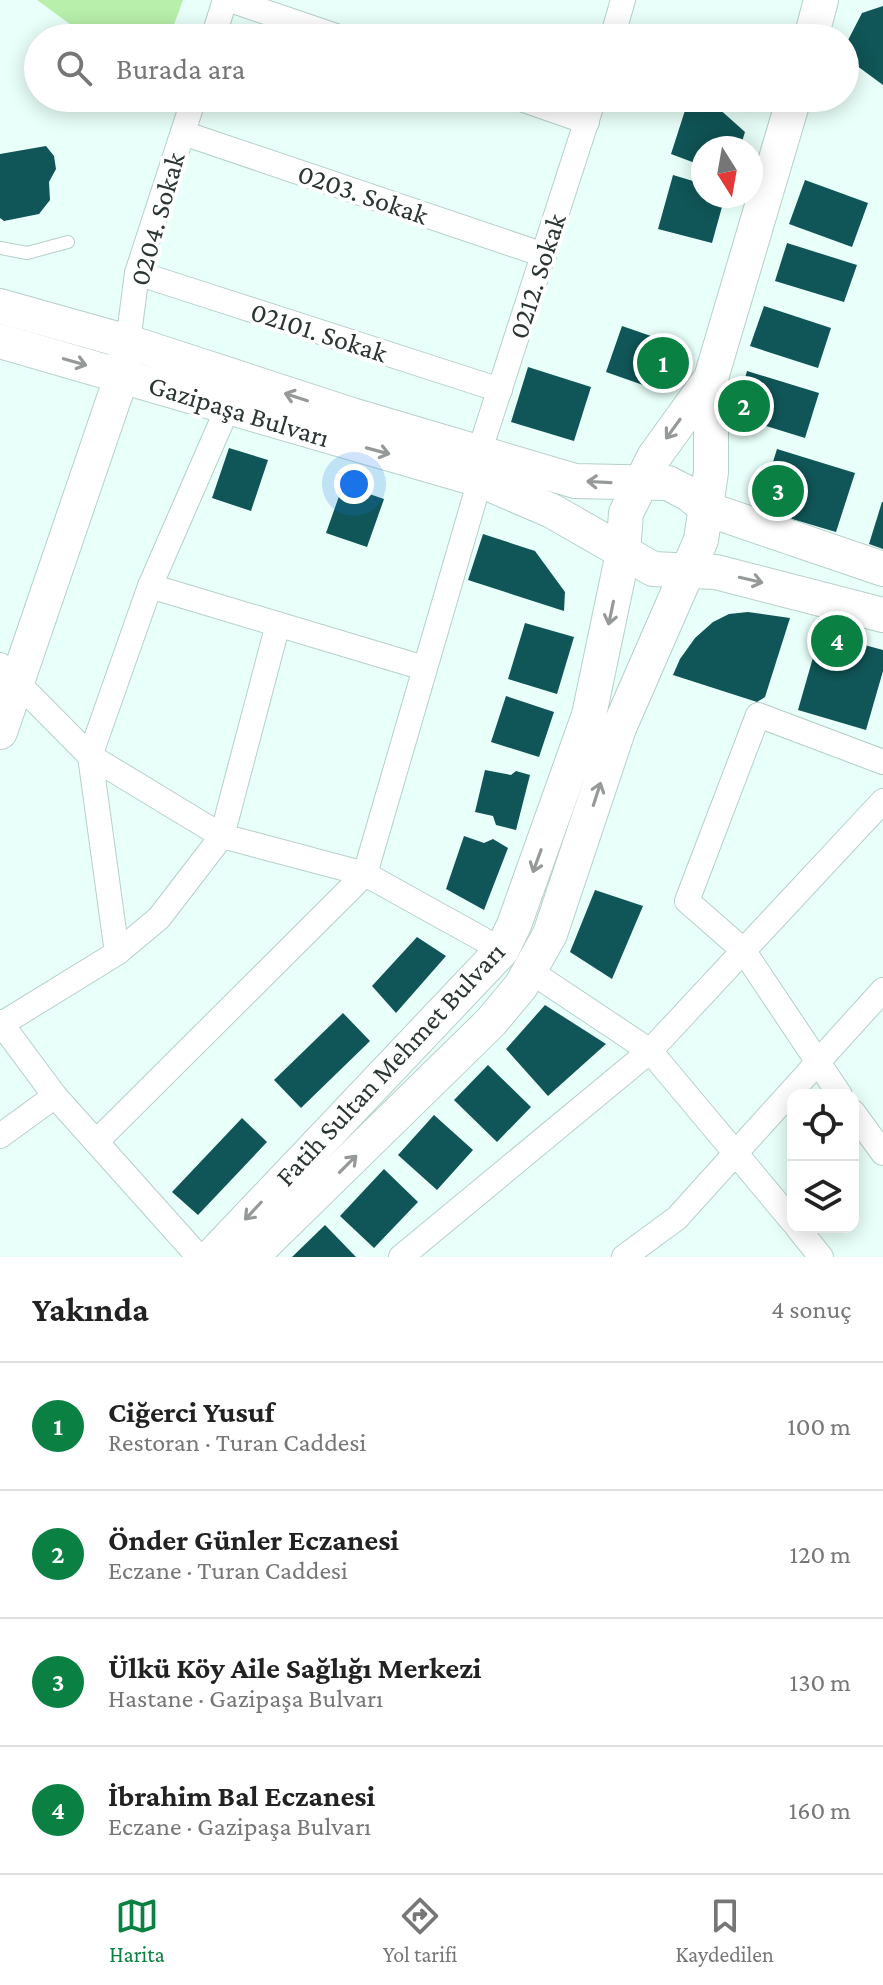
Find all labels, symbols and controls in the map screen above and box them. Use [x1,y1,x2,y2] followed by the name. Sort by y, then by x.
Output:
[24,24,859,112] search box
[52,46,96,90] icon: search
[116,52,245,85] text: Burada ara
[691,136,763,208] north arrow
[123,148,191,289] street label: 0204. Sokak
[294,157,433,231] street label: 0203. Sokak
[502,209,572,342] street label: 0212. Sokak
[247,295,392,369] street label: 02101. Sokak
[637,333,689,393] pin: 1
[62,356,87,370] one-way arrow
[145,369,333,453] street label: Gazipaşa Bulvarı
[718,376,770,436] pin: 2
[283,388,308,403] one-way arrow
[665,418,682,439] one-way arrow
[365,445,391,460] one-way arrow
[752,461,804,521] pin: 3
[334,464,374,504] your location
[586,474,613,489] one-way arrow
[738,573,763,588] one-way arrow
[603,599,618,625] one-way arrow
[811,611,863,671] pin: 4
[591,782,606,807] one-way arrow
[528,848,543,873] one-way arrow
[269,936,511,1192] street label: Fatih Sultan Mehmet Bulvarı
[787,1089,859,1233] map controls
[787,1089,859,1161] button: locate
[338,1155,357,1174] one-way arrow
[787,1161,859,1233] button: layers
[244,1201,263,1221] one-way arrow
[32,1291,149,1328] text: Yakında
[771,1295,851,1324] text: 4 sonuç
[108,1395,274,1428] text: Ciğerci Yusuf
[53,1412,63,1441] text: 1
[787,1412,851,1441] text: 100 m
[108,1428,366,1457] text: Restoran · Turan Caddesi
[108,1523,399,1556] text: Önder Günler Eczanesi
[51,1540,65,1569] text: 2
[790,1540,851,1569] text: 120 m
[108,1556,348,1585] text: Eczane · Turan Caddesi
[108,1651,482,1684] text: Ülkü Köy Aile Sağlığı Merkezi
[52,1668,64,1697] text: 3
[790,1668,851,1697] text: 130 m
[108,1684,383,1713] text: Hastane · Gazipaşa Bulvarı
[108,1779,375,1812] text: İbrahim Bal Eczanesi
[51,1796,65,1825] text: 4
[789,1796,851,1825] text: 160 m
[108,1812,371,1841] text: Eczane · Gazipaşa Bulvarı
[109,1894,165,1967] tab: Harita
[383,1894,457,1967] tab: Yol tarifi
[676,1894,774,1967] tab: Kaydedilen

